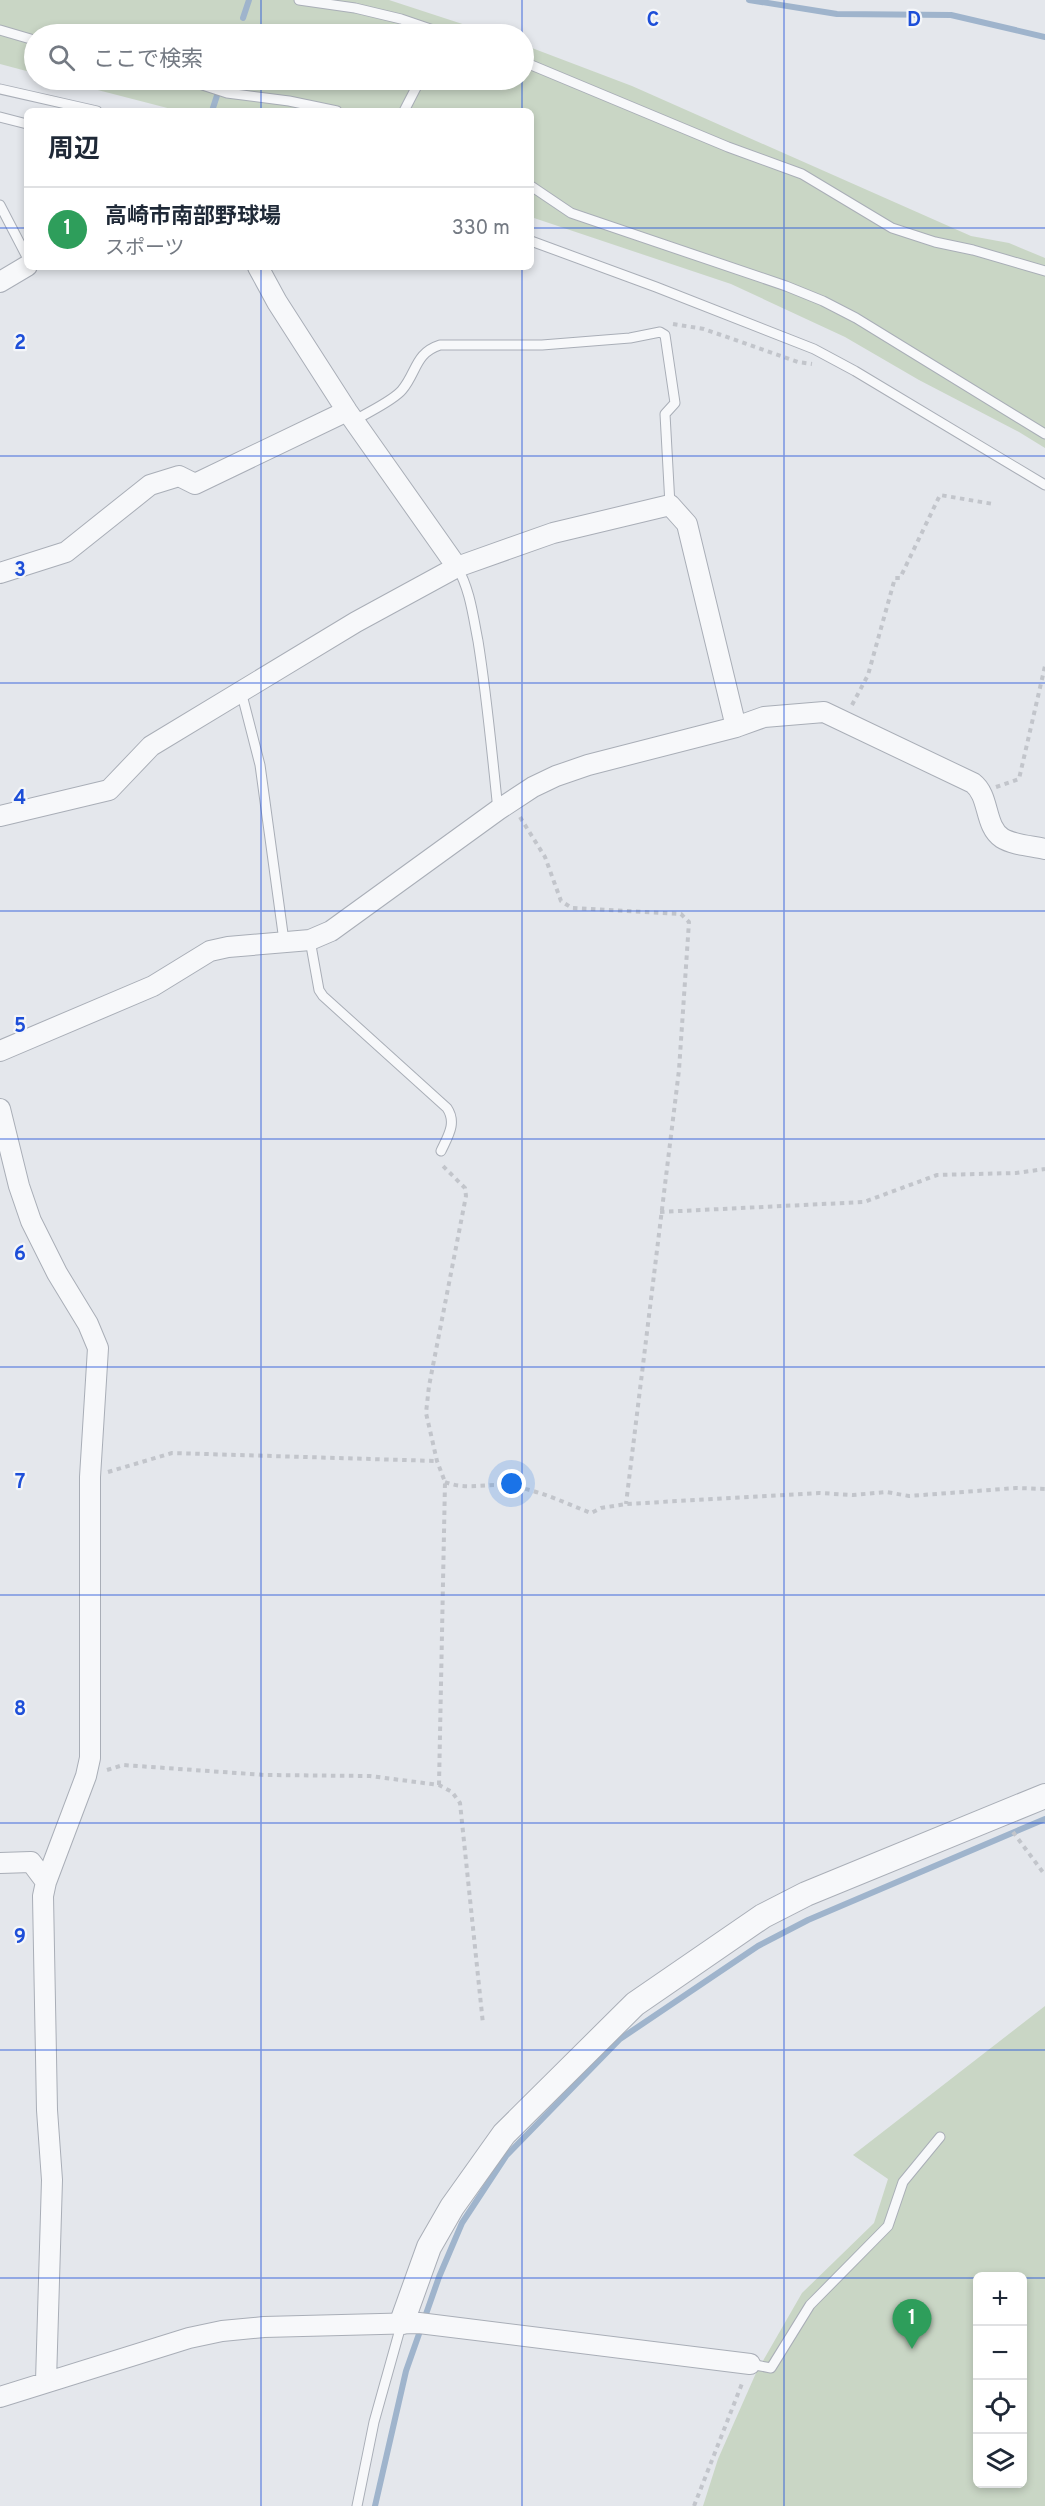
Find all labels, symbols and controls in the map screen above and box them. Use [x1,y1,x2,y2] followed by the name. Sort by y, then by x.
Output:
[647,8,659,34] text: C
[907,8,921,34] text: D
[24,24,534,90] search box
[45,41,78,74] icon: search
[93,47,203,74] text: ここで検索
[48,134,100,167] text: 周辺
[105,204,281,231] text: 高崎市南部野球場
[64,216,72,242] text: 1
[452,216,510,242] text: 330 m
[105,236,185,262] text: スポーツ
[14,331,26,357] text: 2
[14,558,26,584] text: 3
[14,786,26,812] text: 4
[14,1014,26,1040] text: 5
[14,1242,26,1268] text: 6
[497,1469,526,1498] your location
[15,1470,25,1496] text: 7
[14,1697,26,1723] text: 8
[14,1925,26,1951] text: 9
[973,2272,1027,2488] map controls
[973,2272,1027,2326] button: +
[892,2300,932,2349] pin: 1
[973,2326,1027,2380] button: −
[973,2380,1027,2434] button: locate
[973,2434,1027,2488] button: layers

